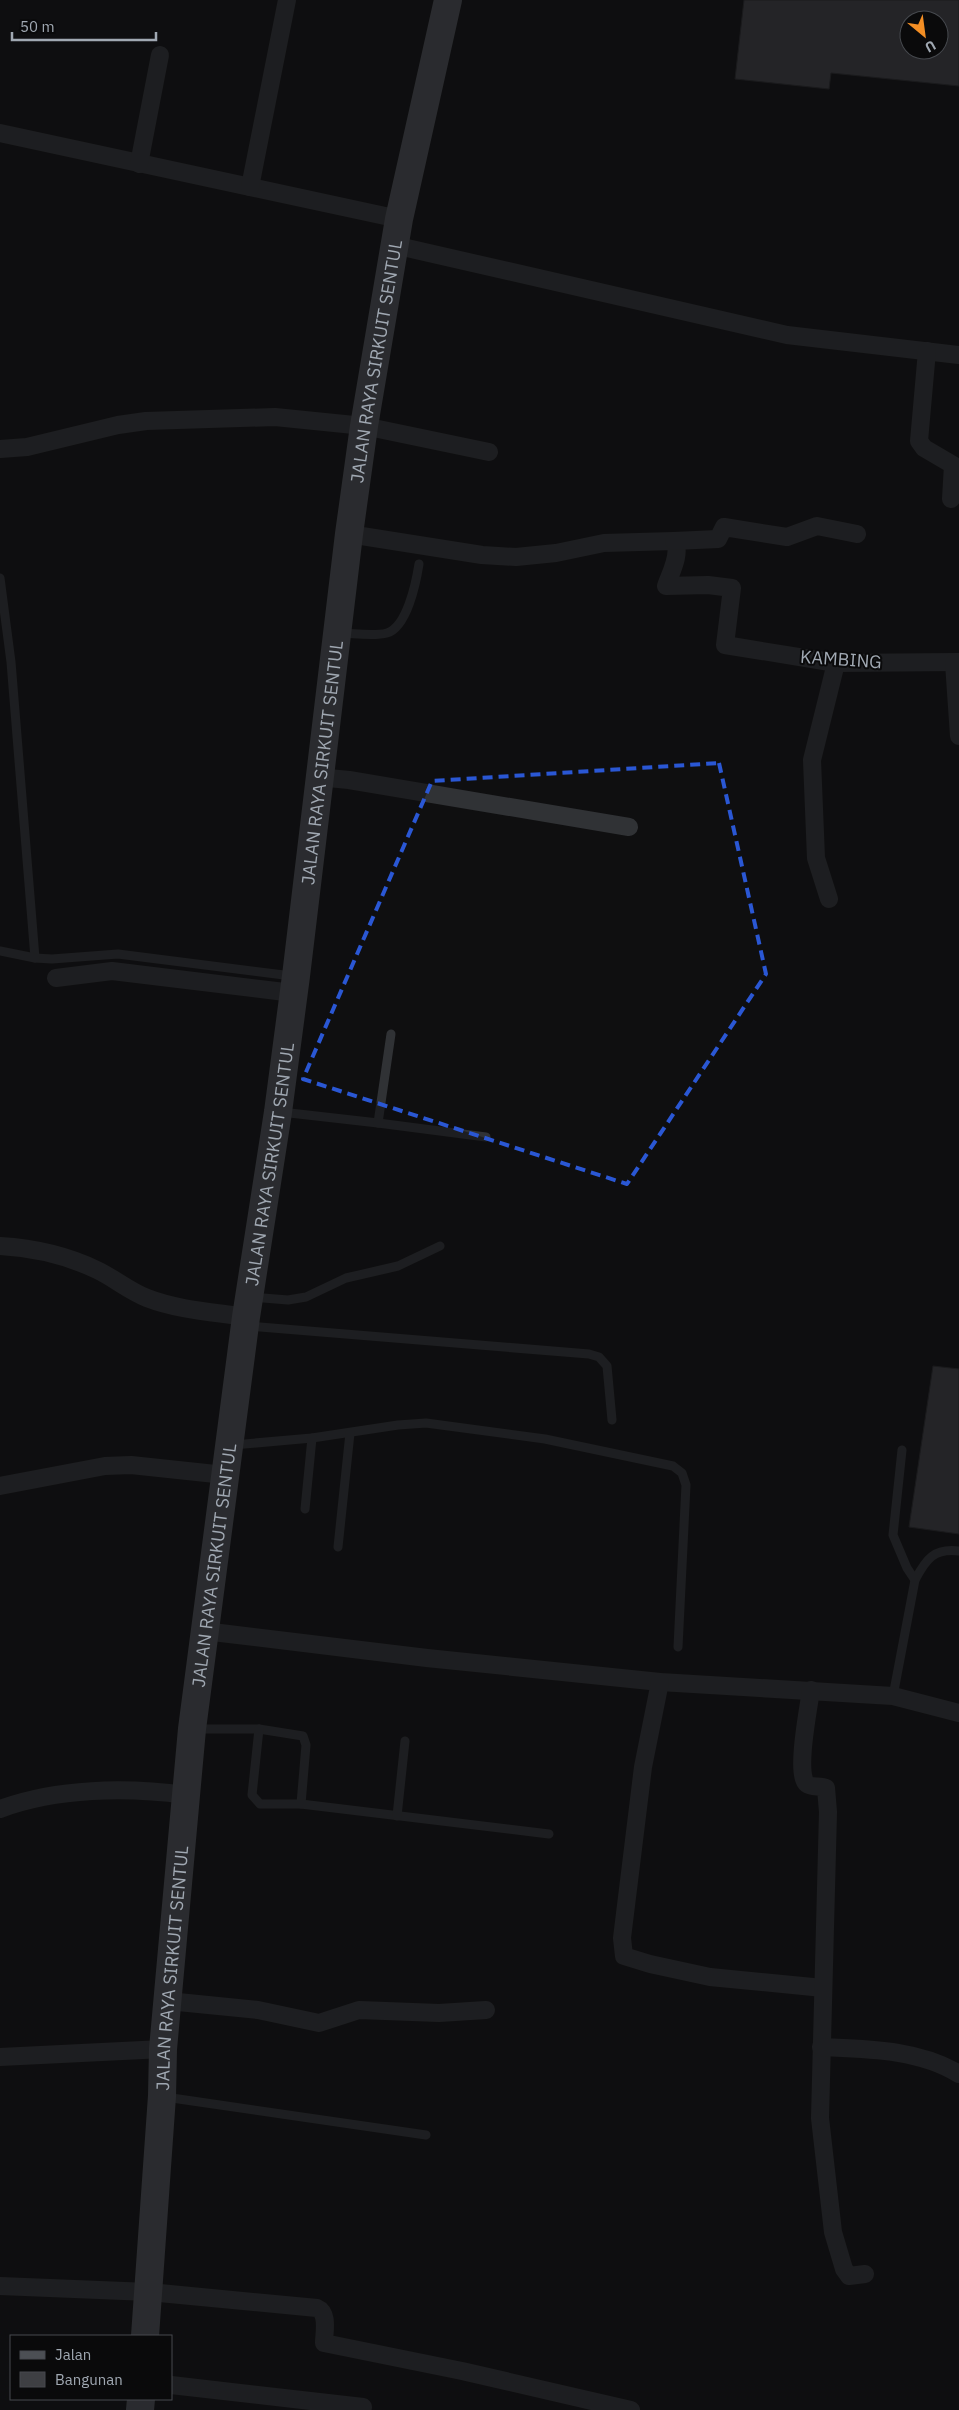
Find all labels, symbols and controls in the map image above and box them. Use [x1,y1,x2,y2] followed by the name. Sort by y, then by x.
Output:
[12,10,156,42] scale bar
[899,10,949,60] north arrow
[20,17,55,36] text: 50 m
[922,36,939,57] text: U
[345,238,407,484] street label: JALAN RAYA SIRKUIT SENTUL
[296,639,348,886] street label: JALAN RAYA SIRKUIT SENTUL
[799,645,883,673] street label: KAMBING
[240,1041,299,1288] street label: JALAN RAYA SIRKUIT SENTUL
[186,1442,241,1689] street label: JALAN RAYA SIRKUIT SENTUL
[151,1844,193,2091] street label: JALAN RAYA SIRKUIT SENTUL
[10,2335,172,2400] legend
[55,2345,91,2364] text: Jalan
[55,2370,123,2389] text: Bangunan

